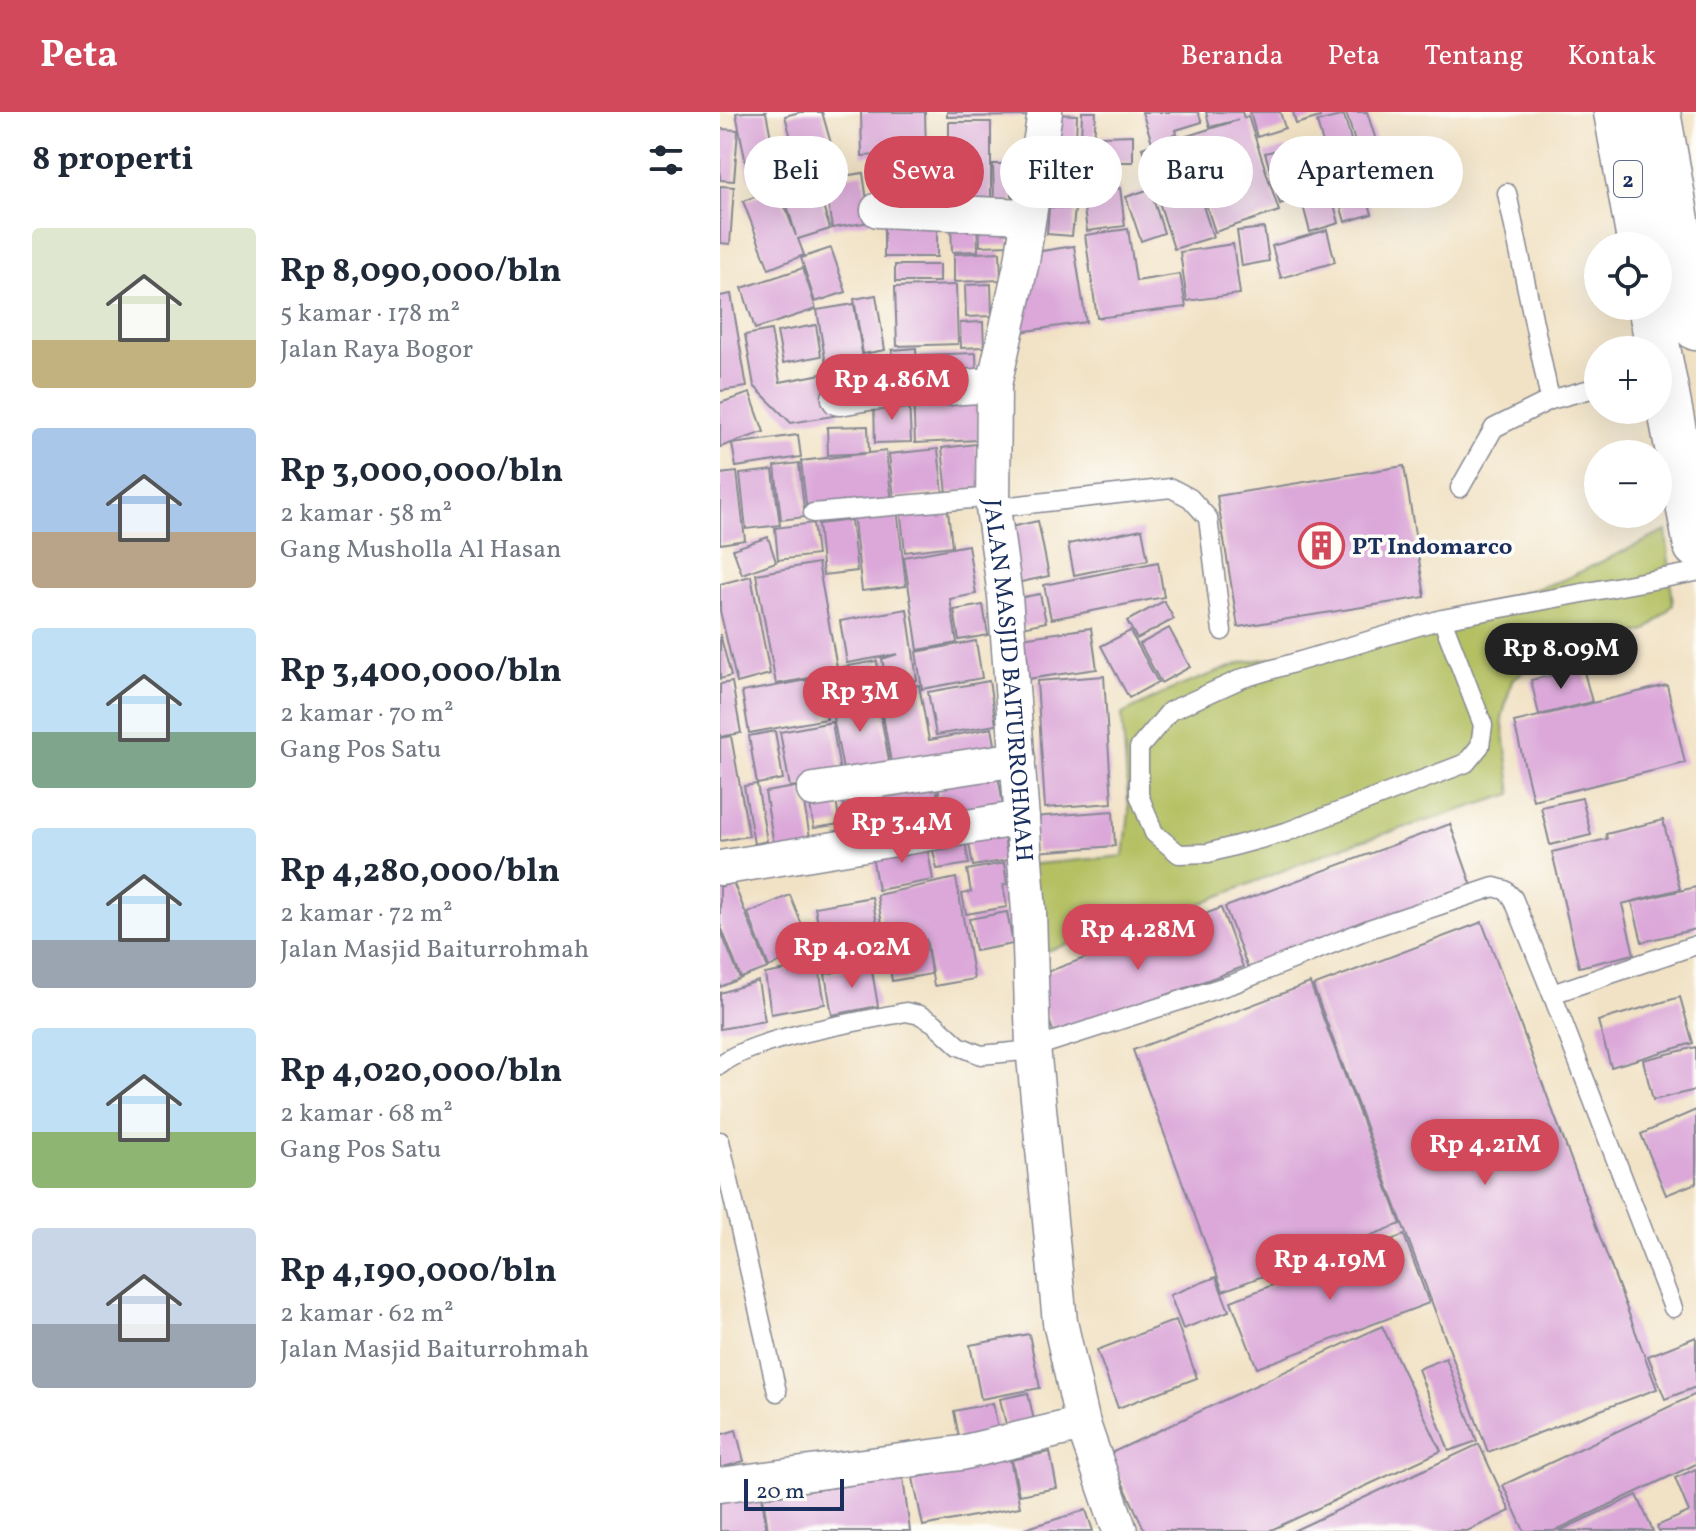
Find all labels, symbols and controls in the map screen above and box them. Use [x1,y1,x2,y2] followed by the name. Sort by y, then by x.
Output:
[40,30,118,83] text: Peta
[1181,37,1284,76] text: Beranda
[1328,37,1380,76] text: Peta
[1424,37,1523,76] text: Tentang
[1567,37,1656,76] text: Kontak
[744,136,848,208] chip: Beli
[864,136,984,208] chip: Sewa
[1000,136,1122,208] chip: Filter
[1138,136,1253,208] chip: Baru
[1269,136,1463,208] chip: Apartemen
[32,137,194,184] text: 8 properti
[644,138,688,182] icon: filters
[1614,161,1642,197] road number: 2
[1584,232,1672,528] map controls
[1584,232,1672,320] button: locate
[280,249,562,296] text: Rp 8,090,000/bln
[96,260,192,356] icon: home
[280,296,460,332] text: 5 kamar · 178 m²
[280,332,473,368] text: Jalan Raya Bogor
[1584,336,1672,424] button: +
[809,354,975,422] pin: Rp 4.86M
[834,362,950,398] text: Rp 4.86M
[1584,440,1672,528] button: −
[280,449,563,496] text: Rp 3,000,000/bln
[96,460,192,556] icon: home
[280,496,452,532] text: 2 kamar · 58 m²
[974,499,1040,863] street label: JALAN MASJID BAITURROHMAH
[1297,522,1345,570] building icon: PT Indomarco
[1352,531,1513,565] place label: PT Indomarco
[280,532,562,568] text: Gang Musholla Al Hasan
[1478,623,1644,691] pin: Rp 8.09M
[1503,631,1619,667] text: Rp 8.09M
[280,649,562,696] text: Rp 3,400,000/bln
[96,660,192,756] icon: home
[804,666,916,734] pin: Rp 3M
[821,674,899,710] text: Rp 3M
[280,696,454,732] text: 2 kamar · 70 m²
[280,732,441,768] text: Gang Pos Satu
[828,797,976,865] pin: Rp 3.4M
[851,805,953,841] text: Rp 3.4M
[280,849,560,896] text: Rp 4,280,000/bln
[96,860,192,956] icon: home
[280,896,453,932] text: 2 kamar · 72 m²
[1055,904,1221,972] pin: Rp 4.28M
[1080,912,1196,948] text: Rp 4.28M
[769,922,935,990] pin: Rp 4.02M
[793,930,911,966] text: Rp 4.02M
[280,932,589,968] text: Jalan Masjid Baiturrohmah
[280,1049,563,1096] text: Rp 4,020,000/bln
[96,1060,192,1156] icon: home
[280,1096,453,1132] text: 2 kamar · 68 m²
[1402,1119,1568,1187] pin: Rp 4.21M
[1429,1127,1541,1163] text: Rp 4.21M
[280,1132,441,1168] text: Gang Pos Satu
[1247,1234,1413,1302] pin: Rp 4.19M
[1274,1242,1386,1278] text: Rp 4.19M
[280,1249,557,1296] text: Rp 4,190,000/bln
[96,1260,192,1356] icon: home
[280,1296,454,1332] text: 2 kamar · 62 m²
[280,1332,589,1368] text: Jalan Masjid Baiturrohmah
[744,1475,844,1511] scale bar
[756,1477,805,1508] text: 20 m

